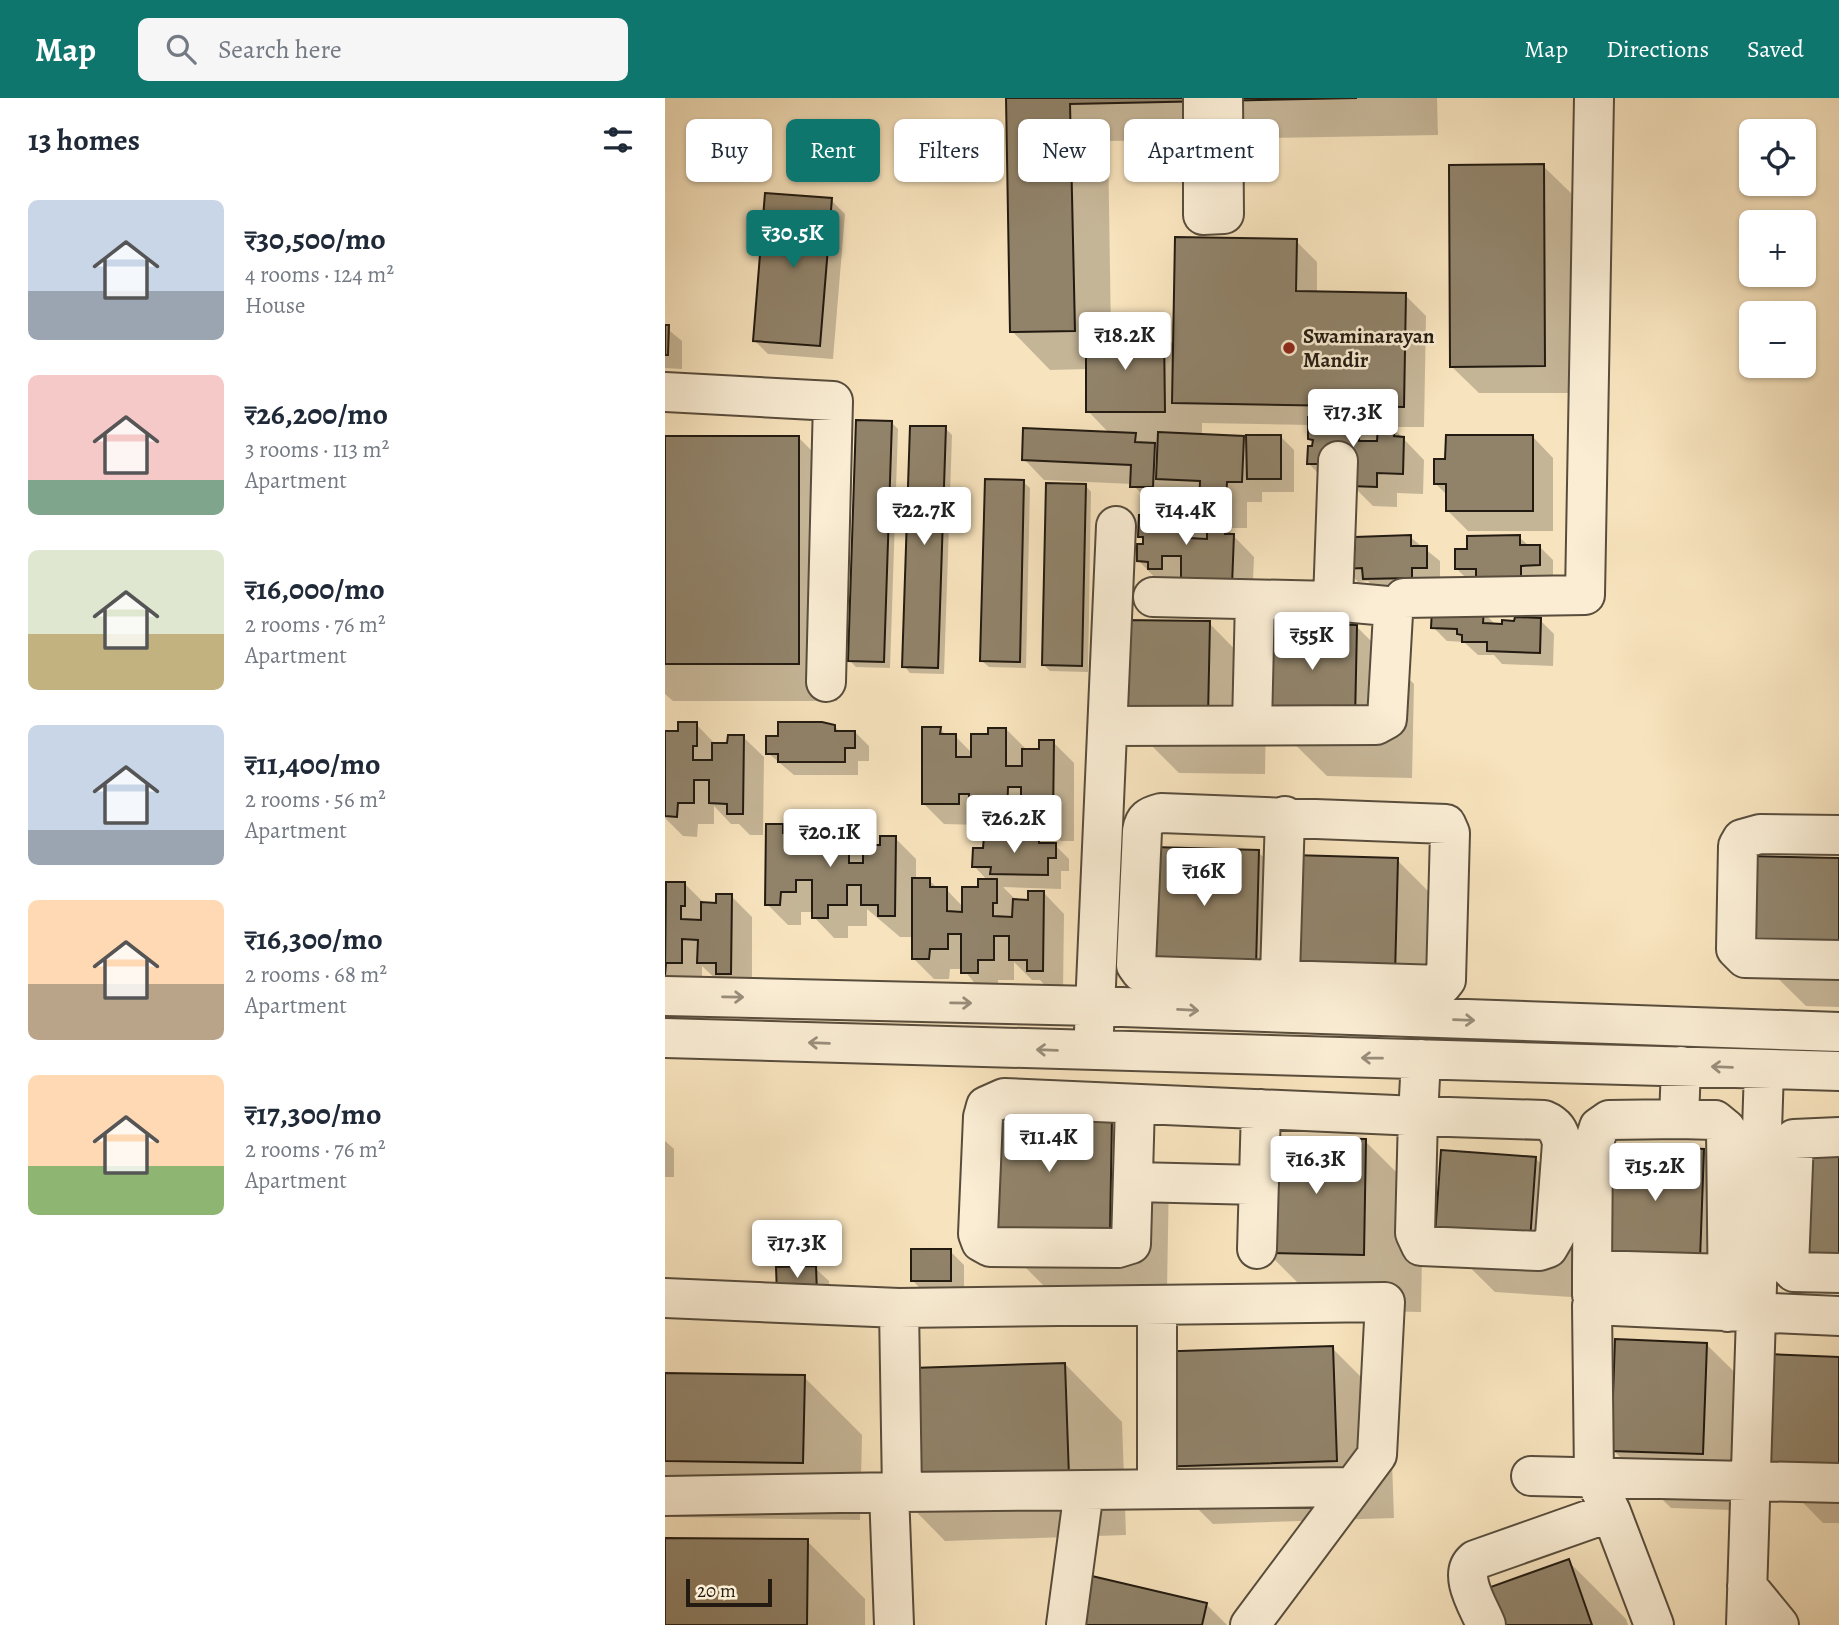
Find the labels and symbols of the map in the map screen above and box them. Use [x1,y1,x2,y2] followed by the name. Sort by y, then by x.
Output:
[736,211,850,270] pin: ₹30.5K
[1068,313,1182,372] pin: ₹18.2K
[1303,322,1435,374] place label: Swaminarayan Mandir
[1281,340,1297,356] marker: Swaminarayan Mandir
[1296,390,1410,449] pin: ₹17.3K
[867,488,981,547] pin: ₹22.7K
[1129,488,1243,547] pin: ₹14.4K
[1271,612,1353,672] pin: ₹55K
[957,796,1071,855] pin: ₹26.2K
[773,810,887,869] pin: ₹20.1K
[1163,848,1245,908] pin: ₹16K
[721,991,744,1004] one-way arrow
[949,996,972,1009] one-way arrow
[1176,1004,1199,1017] one-way arrow
[1453,1014,1476,1027] one-way arrow
[808,1036,831,1049] one-way arrow
[1035,1043,1058,1056] one-way arrow
[1361,1051,1384,1065] one-way arrow
[1711,1061,1734,1074] one-way arrow
[992,1114,1106,1174] pin: ₹11.4K
[1259,1136,1373,1196] pin: ₹16.3K
[1598,1144,1712,1203] pin: ₹15.2K
[740,1220,854,1280] pin: ₹17.3K
[686,1576,772,1608] scale bar

